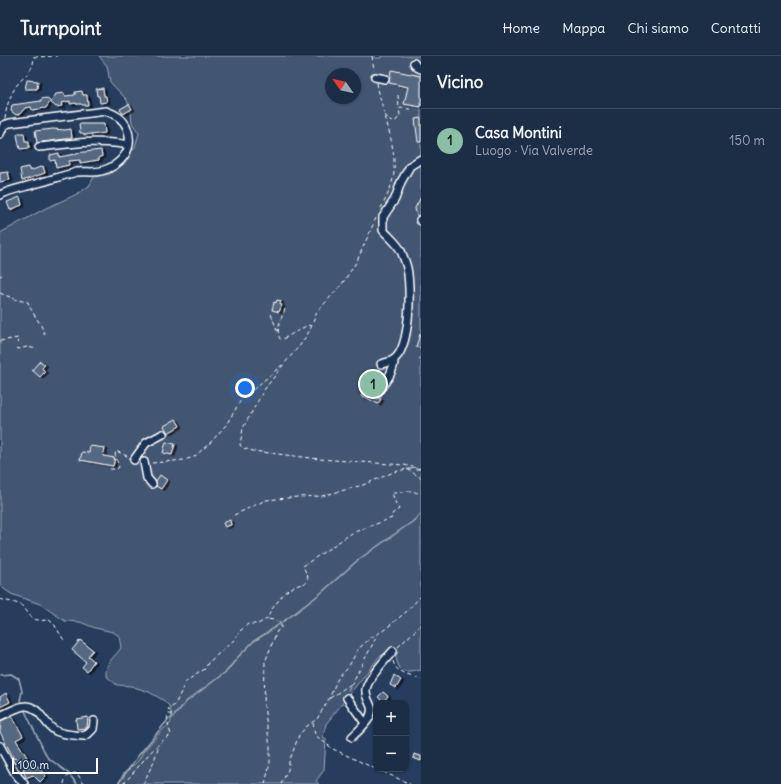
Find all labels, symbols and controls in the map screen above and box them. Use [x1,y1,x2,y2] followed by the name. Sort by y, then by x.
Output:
[20,16,101,40] text: Turnpoint
[502,19,540,37] text: Home
[562,19,605,37] text: Mappa
[627,19,689,37] text: Chi siamo
[711,19,761,37] text: Contatti
[325,68,361,104] north arrow
[437,71,483,93] text: Vicino
[475,123,562,142] text: Casa Montini
[447,132,453,149] text: 1
[729,132,765,149] text: 150 m
[475,142,593,159] text: Luogo · Via Valverde
[360,369,386,399] pin: 1
[235,378,255,398] your location
[373,700,409,772] map controls
[373,700,409,736] button: +
[373,736,409,772] button: −
[12,756,98,775] scale bar
[18,758,49,772] text: 100 m

